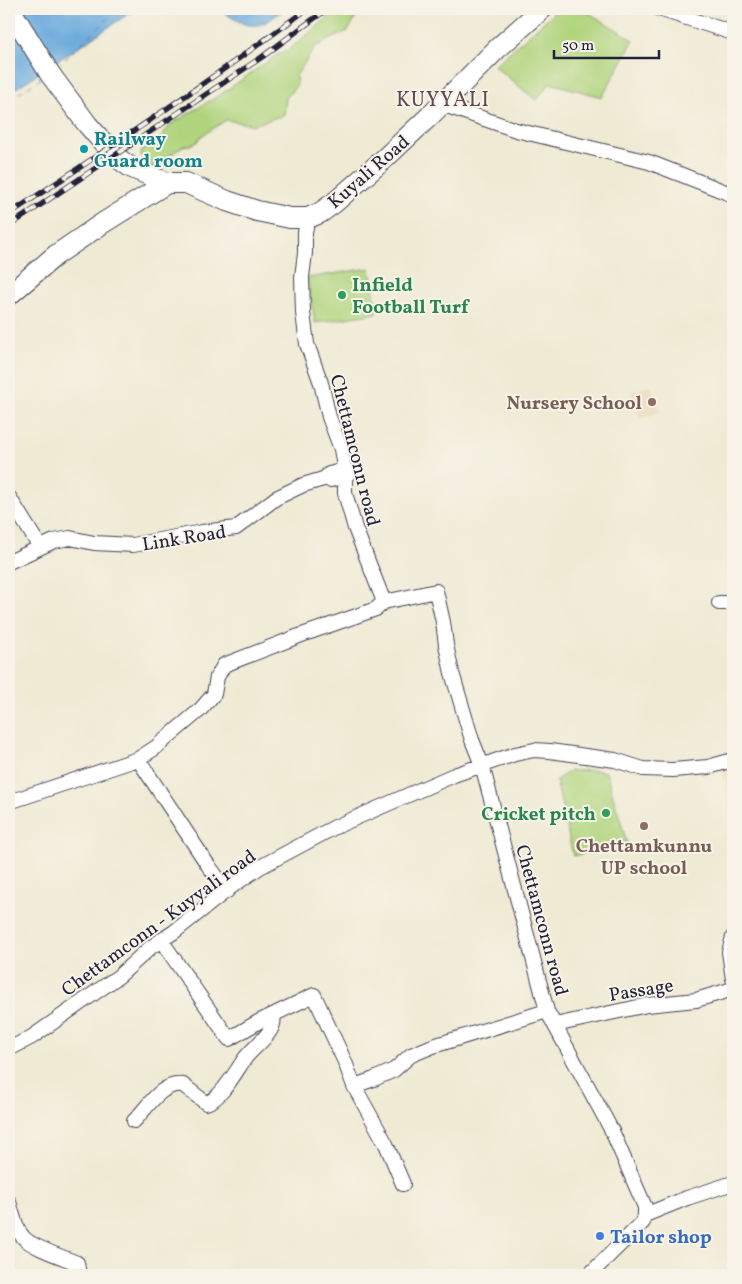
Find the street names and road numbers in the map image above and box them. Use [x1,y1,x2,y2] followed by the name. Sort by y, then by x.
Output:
[323,130,416,215] street label: Kuyali Road
[323,372,385,529] street label: Chettamconn road
[140,520,228,558] street label: Link Road
[508,842,574,999] street label: Chettamconn road
[57,844,262,1003] street label: Chettamconn - Kuyyali road
[607,973,675,1009] street label: Passage

